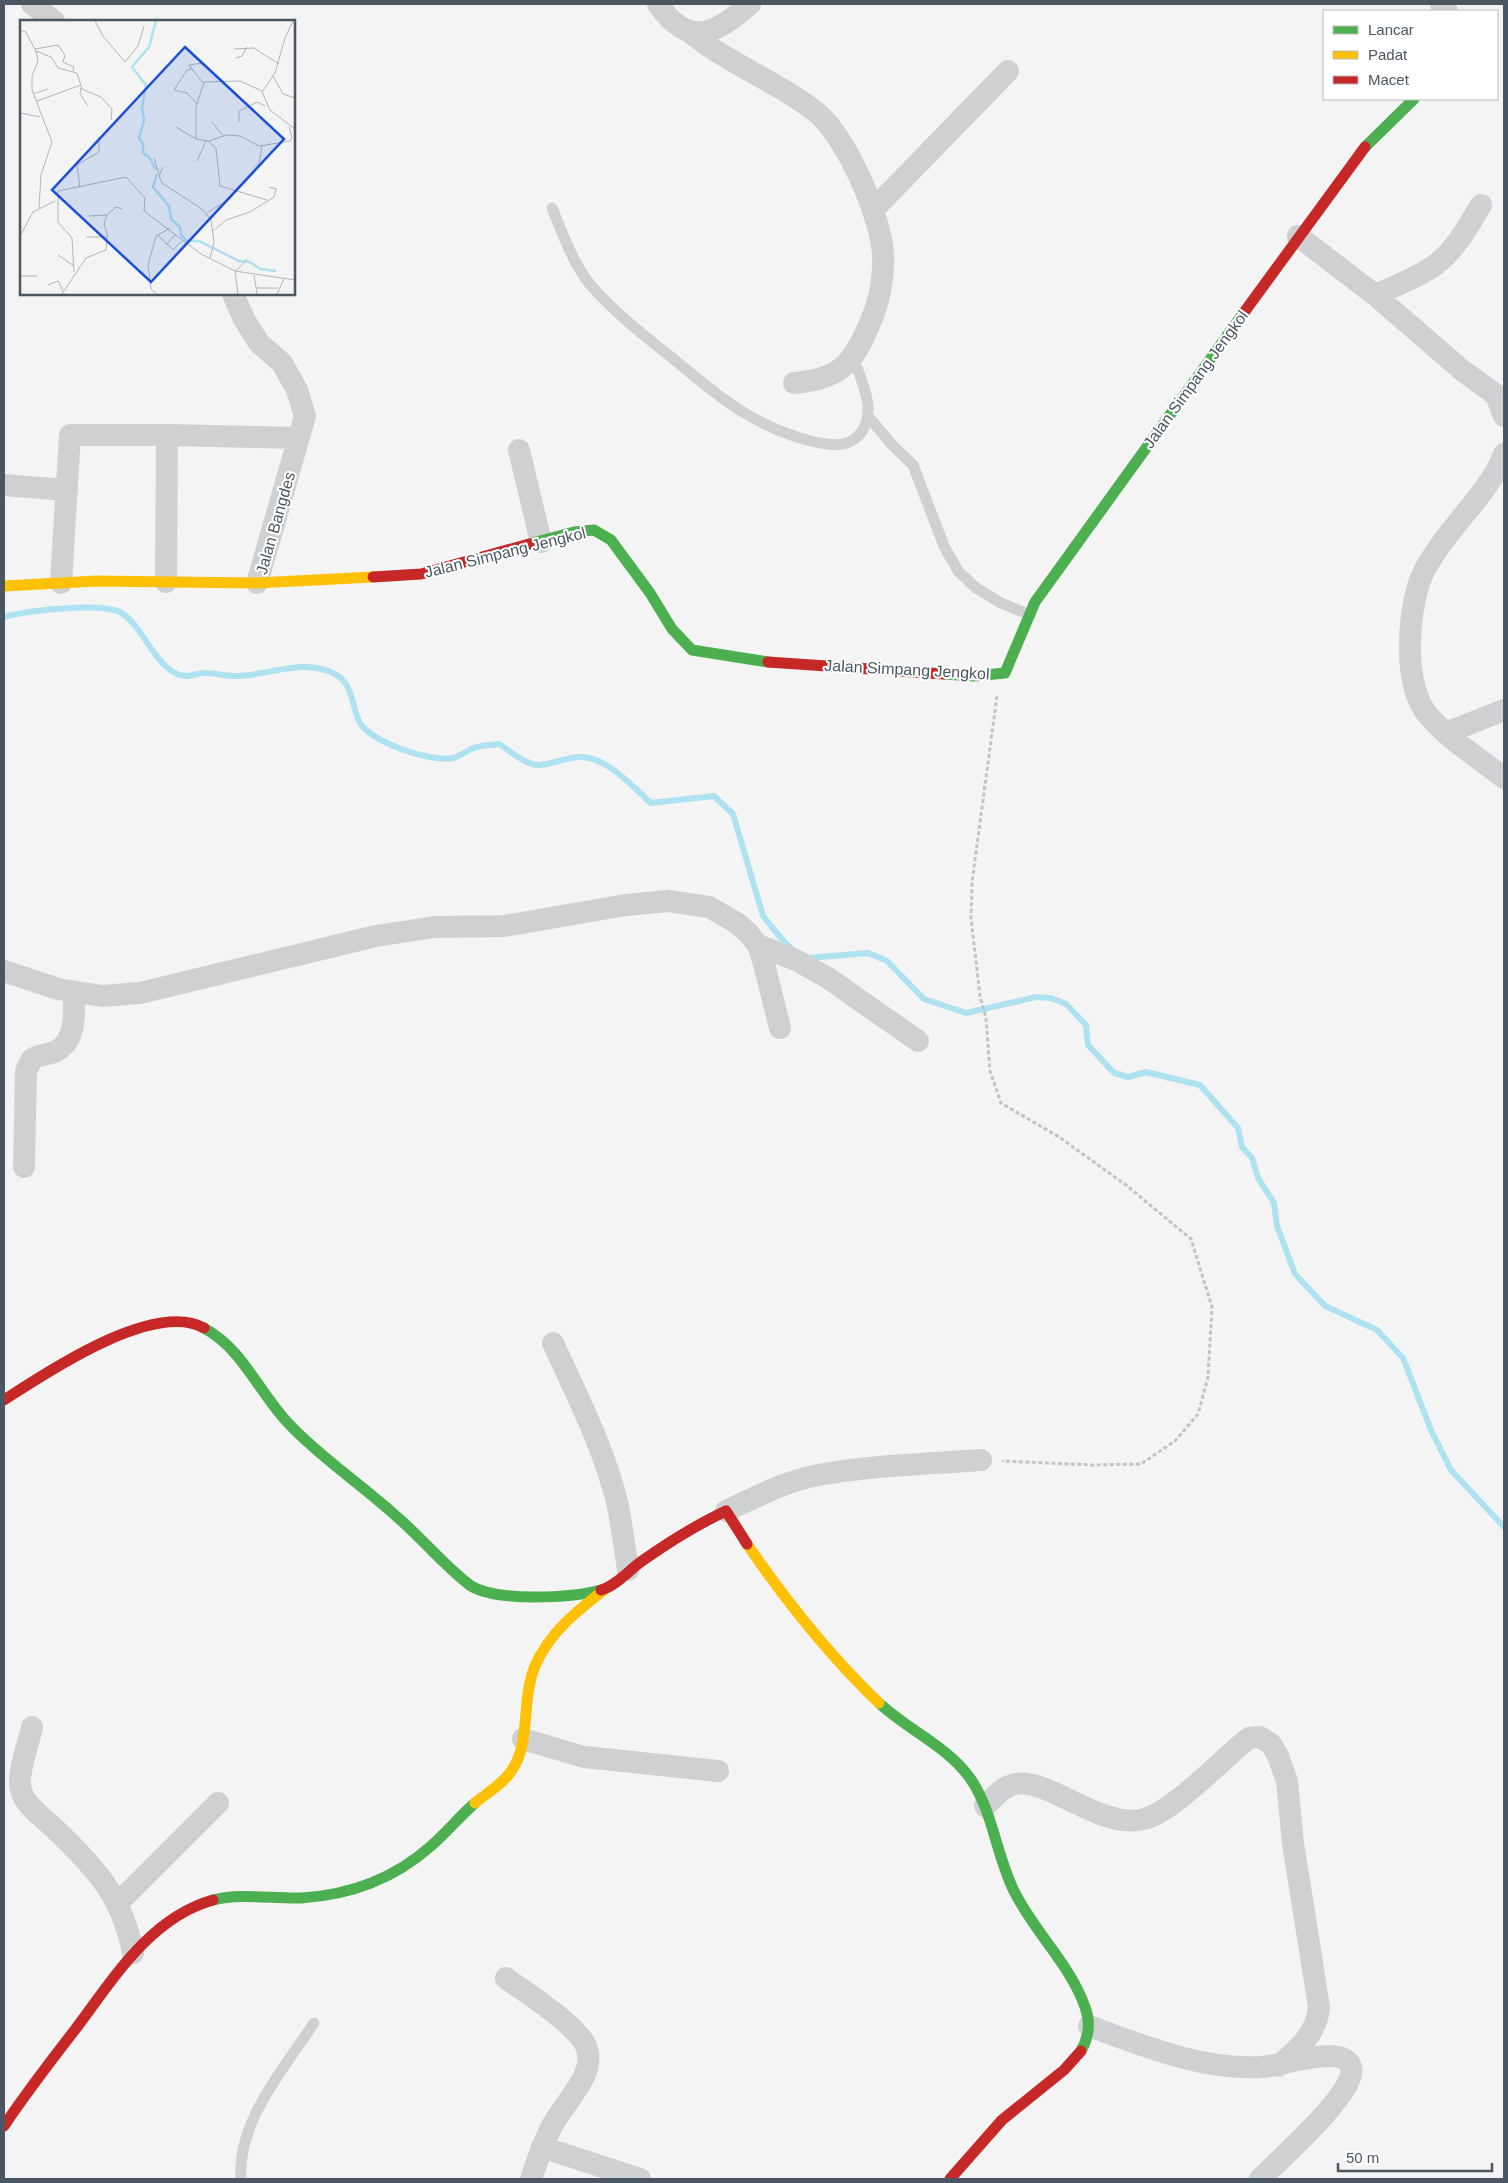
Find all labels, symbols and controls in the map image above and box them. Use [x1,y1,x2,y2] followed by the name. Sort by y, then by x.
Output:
[1323,10,1498,100] legend
[20,20,295,295] inset map
[1368,21,1414,38] text: Lancar
[1368,46,1408,63] text: Padat
[1368,71,1410,88] text: Macet
[1140,307,1251,451] street label: Jalan Simpang Jengkol
[253,470,298,576] street label: Jalan Bangdes
[423,524,587,581] street label: Jalan Simpang Jengkol
[824,657,990,682] street label: Jalan Simpang Jengkol
[1338,2140,1492,2172] scale bar
[1346,2149,1379,2166] text: 50 m

